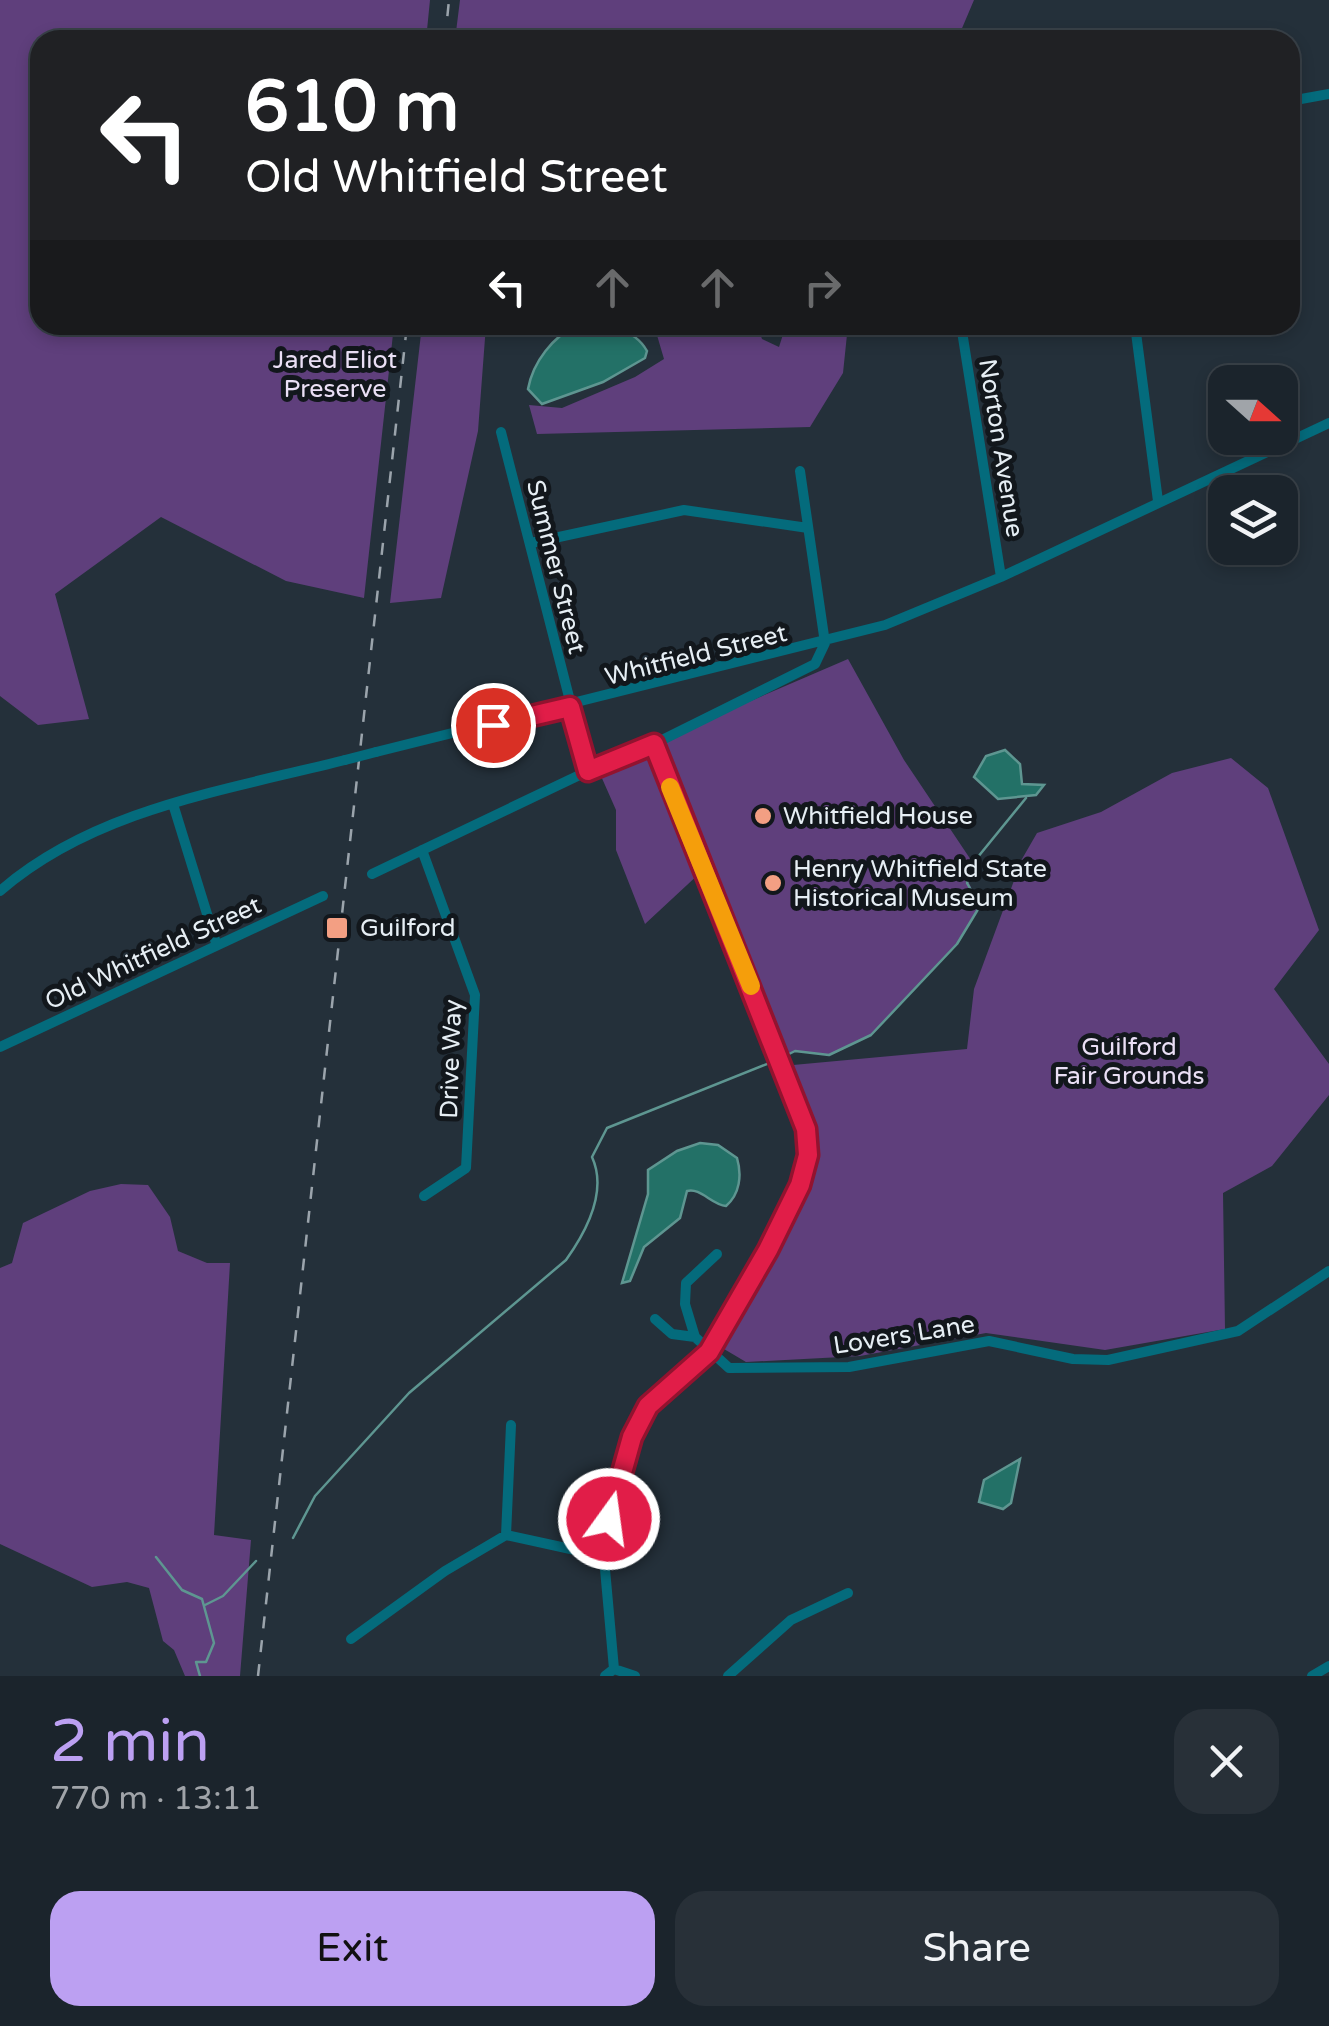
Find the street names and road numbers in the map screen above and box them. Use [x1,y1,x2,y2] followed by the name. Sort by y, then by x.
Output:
[972,357,1030,539] street label: Norton Avenue
[520,477,592,657] street label: Summer Street
[602,618,790,692] street label: Whitfield Street
[40,890,266,1016] street label: Old Whitfield Street
[434,999,468,1119] street label: Drive Way
[831,1309,977,1361] street label: Lovers Lane

